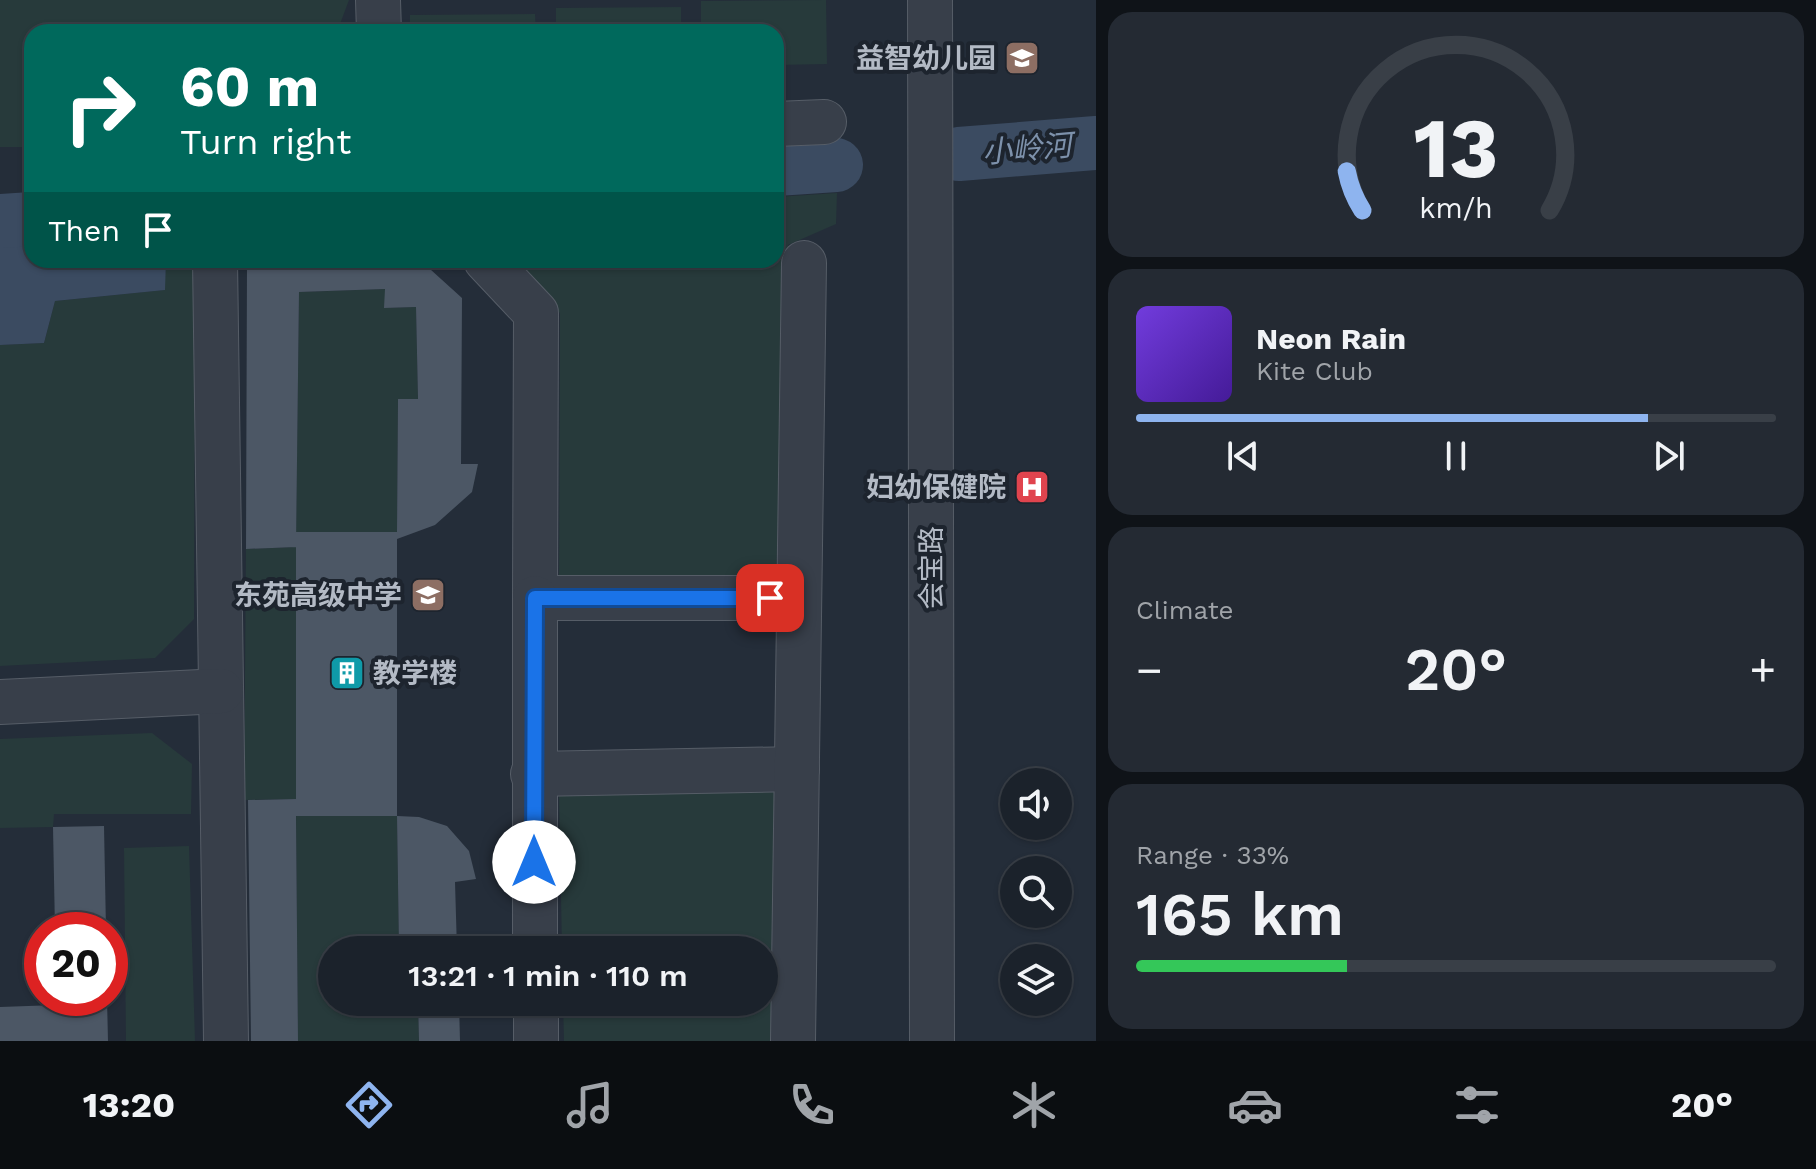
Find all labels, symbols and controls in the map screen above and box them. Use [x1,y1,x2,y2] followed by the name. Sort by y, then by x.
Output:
[1003,39,1041,77] school or university icon: 益智幼儿园
[856,42,996,75] place label: 益智幼儿园
[180,54,319,120] text: 60 m
[48,56,152,160] icon: right
[1413,99,1499,196] text: 13
[180,121,351,163] text: Turn right
[981,127,1078,170] water label: 小岭河
[1419,191,1493,225] text: km/h
[136,208,180,252] icon: arrive
[48,213,120,248] text: Then
[1256,321,1406,356] text: Neon Rain
[1256,356,1373,386] text: Kite Club
[1221,434,1265,478] icon: previous
[1434,434,1478,478] icon: pause
[1647,434,1691,478] icon: next
[1013,468,1051,506] hospital icon: 妇幼保健院
[866,471,1006,504] place label: 妇幼保健院
[915,526,948,610] street label: 会宝路
[736,564,804,632] pin
[409,576,447,614] school or university icon: 东苑高级中学
[748,576,792,620] icon: arrive
[234,579,402,612] place label: 东苑高级中学
[1136,595,1234,625] text: Climate
[1405,634,1507,705] text: 20°
[1136,644,1163,696] text: −
[1749,644,1776,696] text: +
[328,654,366,692] building icon: 教学楼
[373,657,457,690] place label: 教学楼
[1000,768,1072,1016] map controls
[1000,768,1072,840] button: sound
[492,820,576,904] position arrow
[1136,840,1289,870] text: Range · 33%
[1000,856,1072,928] button: search
[1136,879,1344,950] text: 165 km
[24,912,128,1016] speed limit sign: 20
[1000,944,1072,1016] button: layers
[408,958,688,993] text: 13:21 · 1 min · 110 m
[341,1077,397,1133] icon: directions
[562,1077,618,1133] icon: music
[784,1077,840,1133] icon: phone
[1006,1077,1062,1133] icon: climate
[1227,1077,1283,1133] icon: car
[1449,1077,1505,1133] icon: filters
[83,1084,175,1126] text: 13:20
[1671,1084,1733,1126] text: 20°

